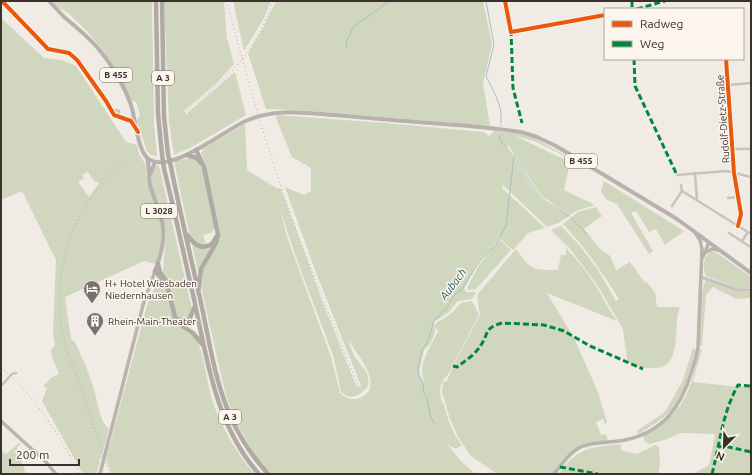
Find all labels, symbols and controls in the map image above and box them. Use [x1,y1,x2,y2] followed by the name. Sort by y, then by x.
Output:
[604,8,744,60] legend
[640,17,683,30] text: Radweg
[640,37,664,50] text: Weg
[100,68,132,82] road number: B 455
[152,71,174,85] road number: A 3
[714,74,732,164] street label: Rudolf-Dietz-Straße
[565,154,597,168] road number: B 455
[141,204,177,218] road number: L 3028
[437,266,469,303] water label: Aubach
[105,278,197,301] place label: H+ Hotel Wiesbaden Niedernhausen
[82,279,102,304] hotel icon: H+ Hotel Wiesbaden Niedernhausen
[85,311,105,336] building icon: Rhein-Main-Theater
[108,316,196,327] place label: Rhein-Main-Theater
[219,410,241,424] road number: A 3
[704,427,744,467] north arrow
[10,441,79,467] scale bar
[16,448,49,461] text: 200 m
[714,449,726,463] text: N

